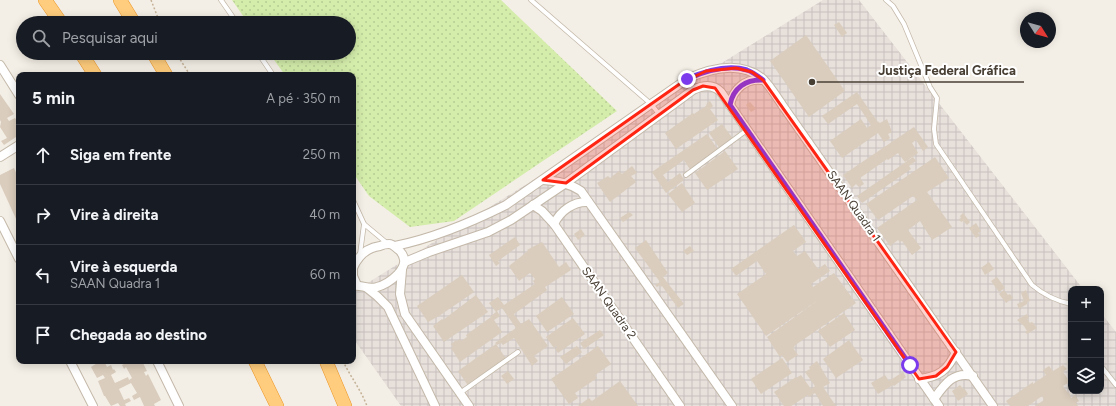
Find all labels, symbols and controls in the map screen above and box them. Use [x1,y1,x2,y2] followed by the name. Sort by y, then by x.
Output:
[1020,12,1056,48] north arrow
[16,16,356,60] search box
[30,27,52,49] icon: search
[62,29,158,47] text: Pesquisar aqui
[870,57,1024,82] callout: Justiça Federal Gráfica
[878,63,1016,78] text: Justiça Federal Gráfica
[678,70,696,88] route end
[32,88,75,108] text: 5 min
[266,91,340,106] text: A pé · 350 m
[32,144,54,166] icon: ahead
[70,146,171,164] text: Siga em frente
[303,147,340,162] text: 250 m
[824,168,884,244] street label: SAAN Quadra 1
[32,204,54,226] icon: right
[70,206,159,224] text: Vire à direita
[309,207,340,222] text: 40 m
[70,258,177,276] text: Vire à esquerda
[32,264,54,286] icon: left
[579,264,639,342] street label: SAAN Quadra 2
[310,267,340,282] text: 60 m
[70,276,160,291] text: SAAN Quadra 1
[1068,286,1104,394] map controls
[1068,286,1104,322] button: +
[1068,322,1104,358] button: −
[32,324,54,346] icon: arrive
[70,326,207,344] text: Chegada ao destino
[901,356,919,374] route start
[1068,358,1104,394] button: layers

